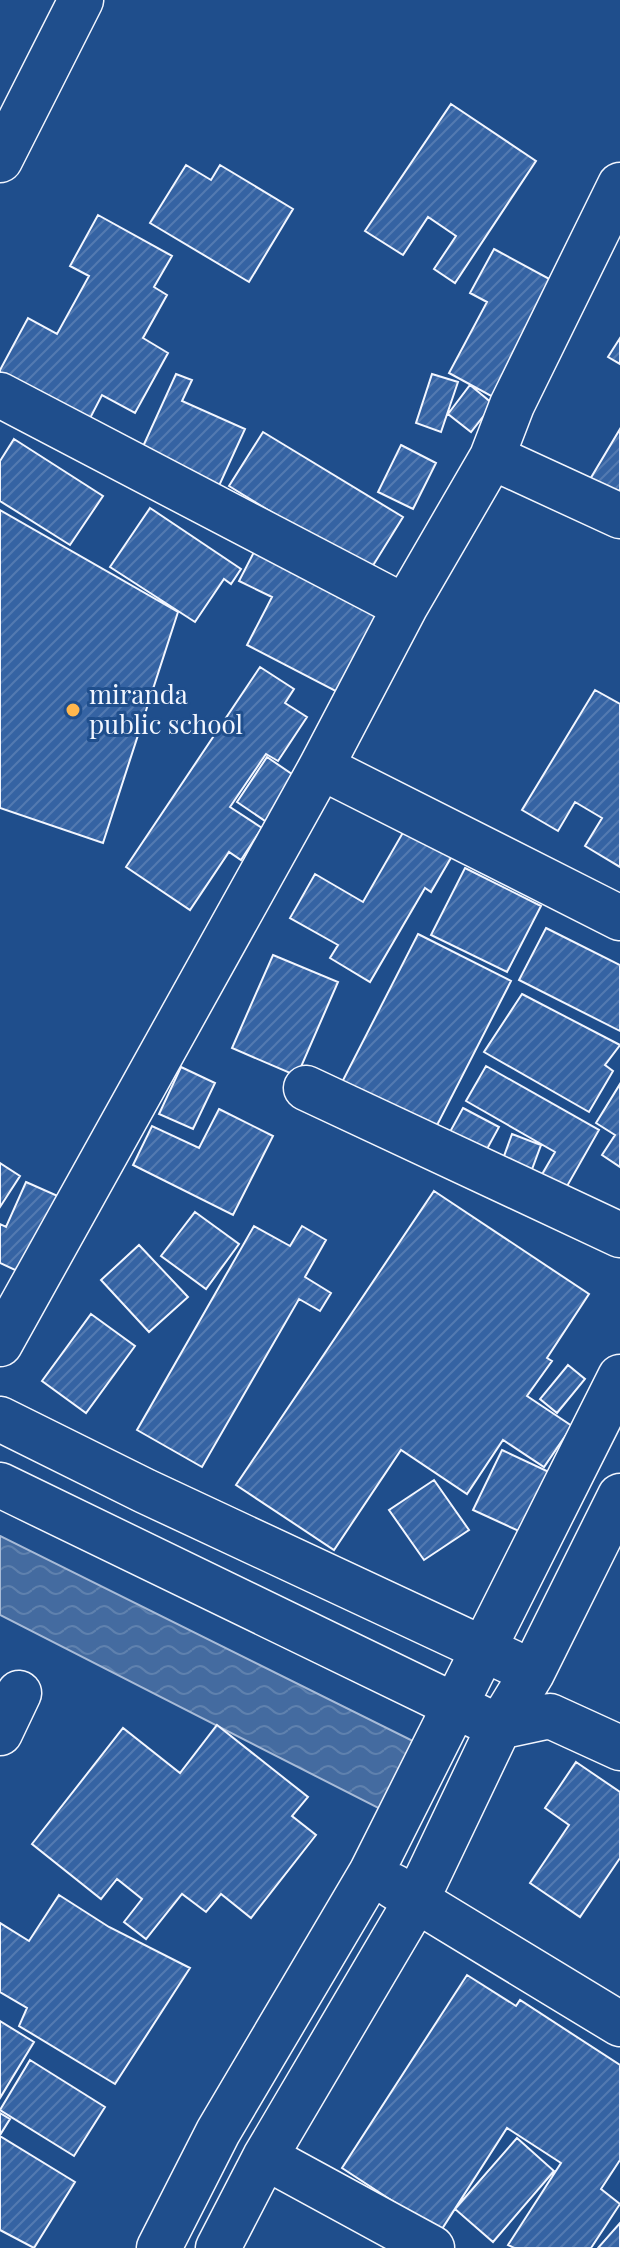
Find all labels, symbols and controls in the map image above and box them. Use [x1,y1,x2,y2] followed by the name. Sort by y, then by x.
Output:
[89,676,243,741] place label: miranda public school
[64,701,82,719] marker: miranda public school

